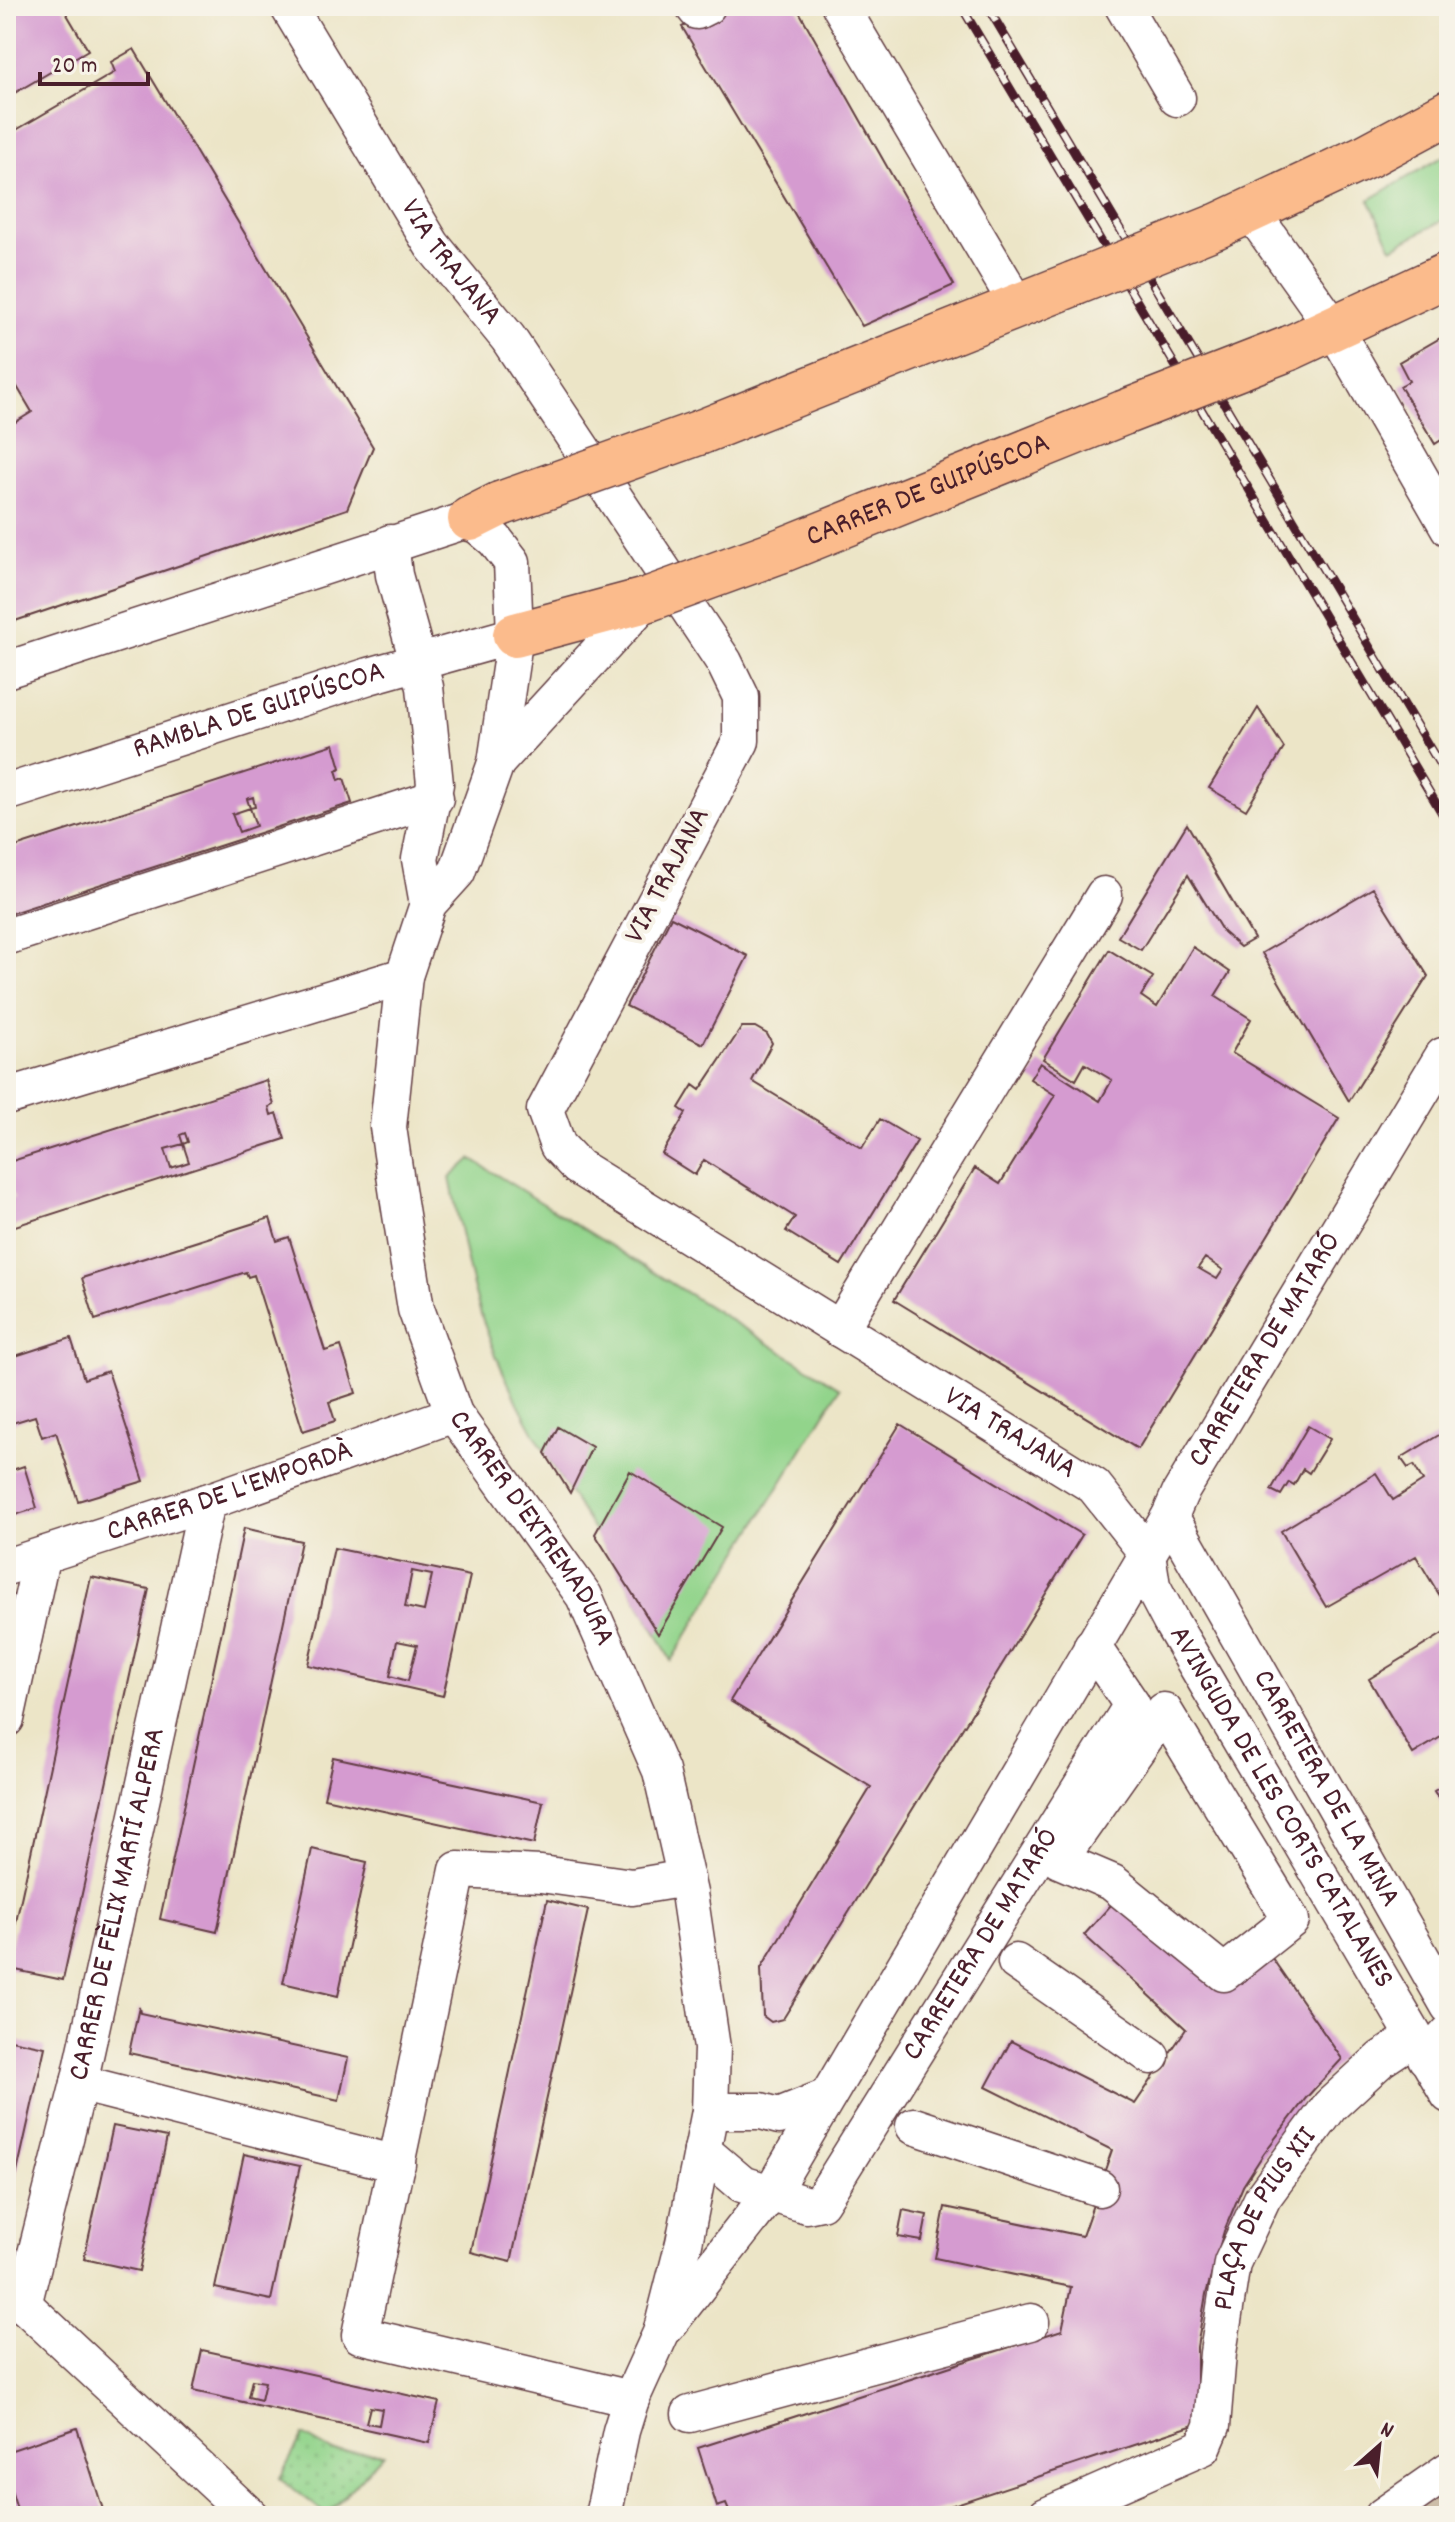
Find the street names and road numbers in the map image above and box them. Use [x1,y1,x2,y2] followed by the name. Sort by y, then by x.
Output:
[388,192,511,335] street label: VIA TRAJANA
[800,423,1057,560] street label: CARRER DE GUIPÚSCOA
[128,651,390,772] street label: RAMBLA DE GUIPÚSCOA
[615,800,723,952] street label: VIA TRAJANA
[1178,1225,1353,1476] street label: CARRETERA DE MATARÓ
[935,1376,1084,1491] street label: VIA TRAJANA
[437,1402,625,1653] street label: CARRER D'EXTREMADURA
[101,1430,359,1554] street label: CARRER DE L'EMPORDÀ
[1157,1618,1404,1997] street label: AVINGUDA DE LES CORTS CATALANES
[1241,1662,1410,1916] street label: CARRETERA DE LA MINA
[59,1724,178,2085] street label: CARRER DE FÈLIX MARTÍ ALPERA
[893,1821,1071,2070] street label: CARRETERA DE MATARÓ
[1203,2119,1329,2314] street label: PLAÇA DE PIUS XII

